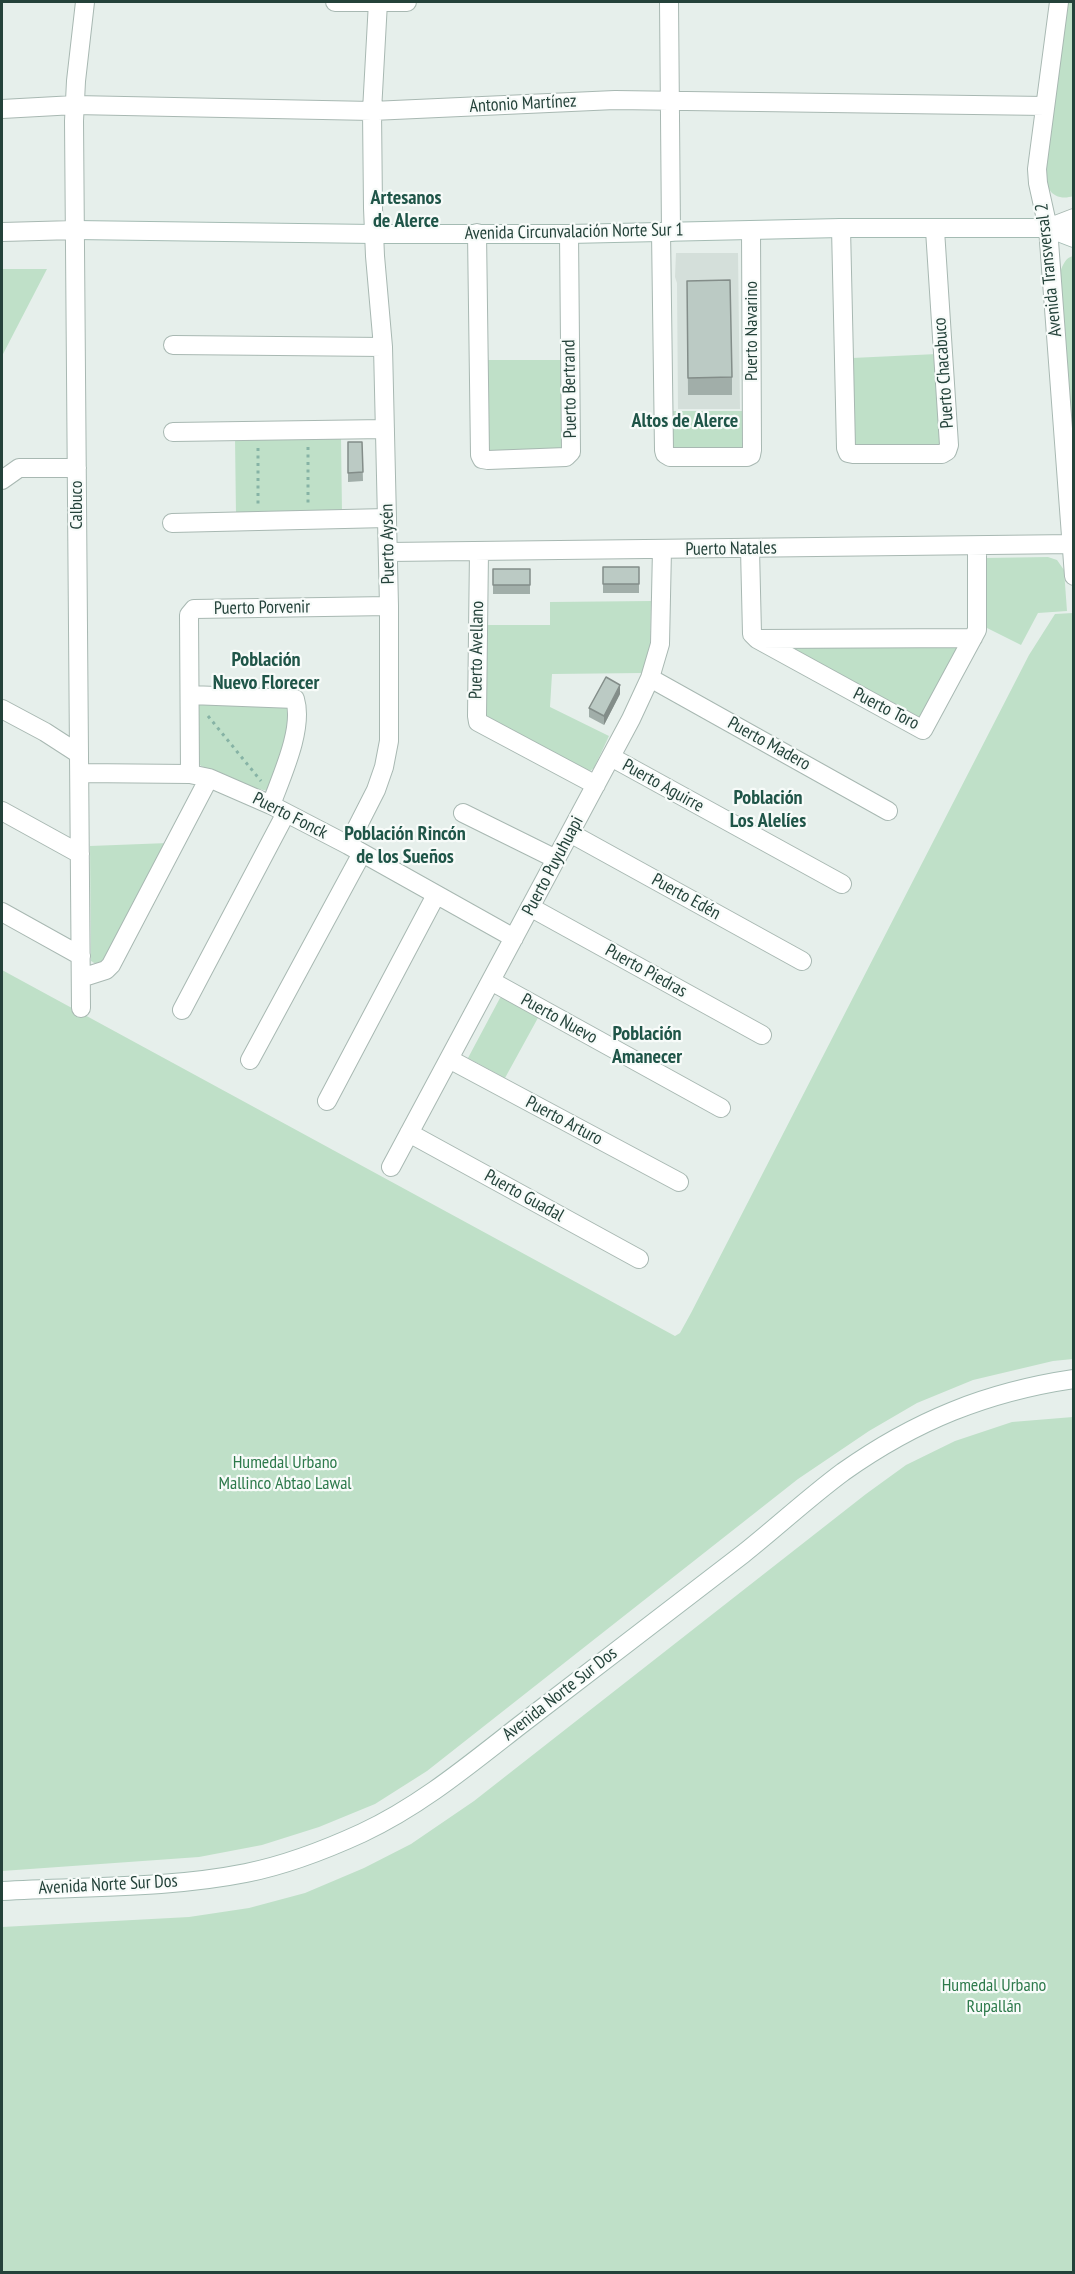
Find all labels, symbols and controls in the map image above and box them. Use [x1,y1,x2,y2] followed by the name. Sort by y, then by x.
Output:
[469,90,577,118] street label: Antonio Martínez
[371,186,441,233] district label: Artesanos de Alerce
[1031,202,1067,338] street label: Avenida Transversal 2
[464,219,684,245] street label: Avenida Circunvalación Norte Sur 1
[741,281,763,381] street label: Puerto Navarino
[929,317,959,429] street label: Puerto Chacabuco
[558,339,582,439] street label: Puerto Bertrand
[632,409,738,433] district label: Altos de Alerce
[66,481,88,529] street label: Calbuco
[376,503,400,585] street label: Puerto Aysén
[685,537,777,561] street label: Puerto Natales
[214,596,310,620] street label: Puerto Porvenir
[465,601,489,699] street label: Puerto Avellano
[213,648,319,695] district label: Población Nuevo Florecer
[849,683,923,735] street label: Puerto Toro
[724,712,814,776] street label: Puerto Madero
[619,755,707,817] street label: Puerto Aguirre
[730,786,806,833] district label: Población Los Alelíes
[249,788,331,844] street label: Puerto Fonck
[518,813,588,919] street label: Puerto Puyuhuapi
[344,822,466,869] district label: Población Rincón de los Sueños
[648,869,724,925] street label: Puerto Edén
[601,940,691,1002] street label: Puerto Piedras
[517,989,601,1049] street label: Puerto Nuevo
[612,1022,682,1069] district label: Población Amanecer
[522,1092,606,1150] street label: Puerto Arturo
[480,1165,568,1227] street label: Puerto Guadal
[218,1452,352,1494] park label: Humedal Urbano Mallinco Abtao Lawal
[498,1643,622,1745] street label: Avenida Norte Sur Dos
[38,1871,178,1899] street label: Avenida Norte Sur Dos
[942,1975,1046,2018] park label: Humedal Urbano Rupallán

